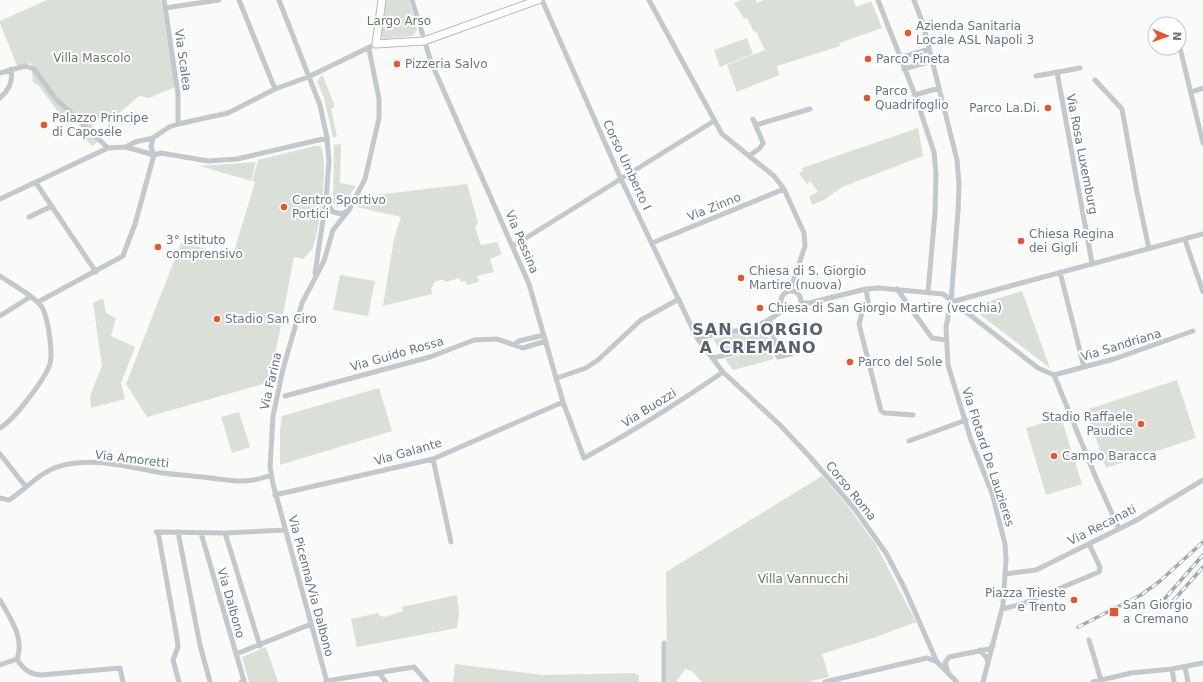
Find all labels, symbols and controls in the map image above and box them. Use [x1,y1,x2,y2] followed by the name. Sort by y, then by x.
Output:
[367,14,431,28] park label: Largo Arso
[1147,16,1187,56] north arrow
[916,19,1034,47] place label: Azienda Sanitaria Locale ASL Napoli 3
[172,28,194,92] street label: Via Scalea
[903,28,913,38] marker: Azienda Sanitaria Locale ASL Napoli 3
[1170,31,1183,41] text: N
[53,51,131,65] park label: Villa Mascolo
[876,52,950,66] place label: Parco Pineta
[863,54,873,64] marker: Parco Pineta
[405,57,487,71] place label: Pizzeria Salvo
[392,59,402,69] marker: Pizzeria Salvo
[875,84,948,112] place label: Parco Quadrifoglio
[862,93,872,103] marker: Parco Quadrifoglio
[1063,93,1101,215] street label: Via Rosa Luxemburg
[969,101,1040,115] place label: Parco La.Di.
[1043,103,1053,113] marker: Parco La.Di.
[52,111,148,139] place label: Palazzo Principe di Caposele
[600,118,654,212] street label: Corso Umberto I
[39,120,49,130] marker: Palazzo Principe di Caposele
[685,190,743,224] street label: Via Zinno
[292,193,386,221] place label: Centro Sportivo Portici
[279,202,289,212] marker: Centro Sportivo Portici
[502,208,542,276] street label: Via Pessina
[1029,227,1114,255] place label: Chiesa Regina dei Gigli
[166,233,243,261] place label: 3° Istituto comprensivo
[1016,236,1026,246] marker: Chiesa Regina dei Gigli
[153,242,163,252] marker: 3° Istituto comprensivo
[749,264,866,292] place label: Chiesa di S. Giorgio Martire (nuova)
[736,273,746,283] marker: Chiesa di S. Giorgio Martire (nuova)
[768,301,1002,315] place label: Chiesa di San Giorgio Martire (vecchia)
[755,303,765,313] marker: Chiesa di San Giorgio Martire (vecchia)
[225,312,317,326] place label: Stadio San Ciro
[212,314,222,324] marker: Stadio San Ciro
[692,320,824,357] district label: SAN GIORGIO A CREMANO
[1079,326,1163,364] street label: Via Sandriana
[349,334,445,374] street label: Via Guido Rossa
[258,351,284,411] street label: Via Farina
[858,355,942,369] place label: Parco del Sole
[845,357,855,367] marker: Parco del Sole
[619,386,679,430] street label: Via Buozzi
[959,386,1017,528] street label: Via Flotard De Lauzieres
[1042,410,1133,438] place label: Stadio Raffaele Paudice
[1136,419,1146,429] marker: Stadio Raffaele Paudice
[373,436,443,468] street label: Via Galante
[94,448,170,470] street label: Via Amoretti
[1062,449,1157,463] place label: Campo Baracca
[1049,451,1059,461] marker: Campo Baracca
[823,459,879,523] street label: Corso Roma
[1066,502,1138,548] street label: Via Recanati
[285,514,337,658] street label: Via Picenna/Via Dalbono
[214,566,248,640] street label: Via Dalbono
[758,572,848,586] park label: Villa Vannucchi
[985,586,1066,614] place label: Piazza Trieste e Trento
[1069,595,1079,605] marker: Piazza Trieste e Trento
[1123,598,1192,626] place label: San Giorgio a Cremano
[1108,606,1120,618] marker: San Giorgio a Cremano

